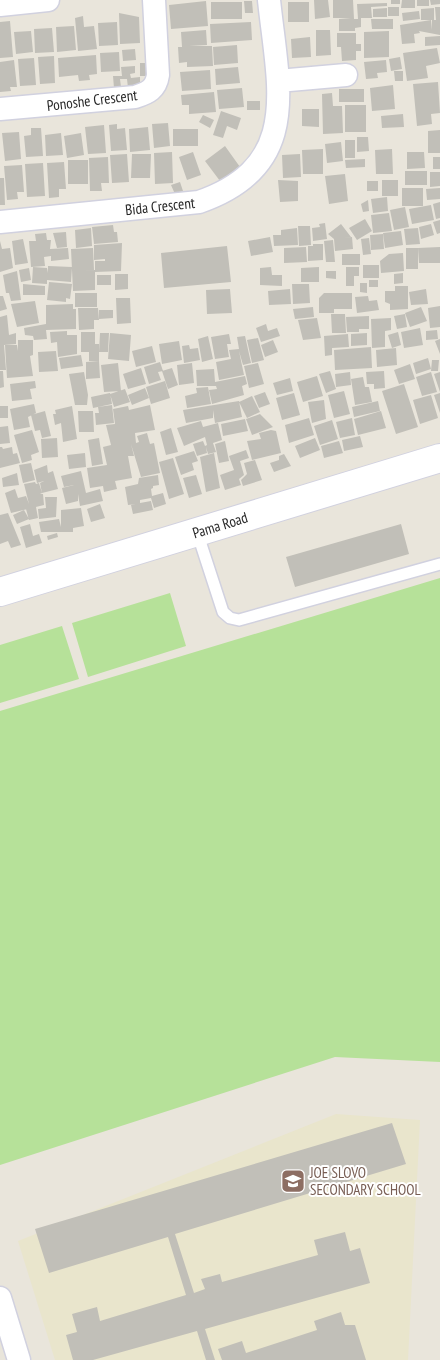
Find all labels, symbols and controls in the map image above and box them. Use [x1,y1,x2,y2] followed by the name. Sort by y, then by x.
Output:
[46,85,138,115] street label: Ponoshe Crescent
[124,193,196,219] street label: Bida Crescent
[190,508,250,542] street label: Pama Road
[309,1163,421,1199] place label: JOE SLOVO SECONDARY SCHOOL
[280,1168,306,1194] school or university icon: JOE SLOVO SECONDARY SCHOOL

